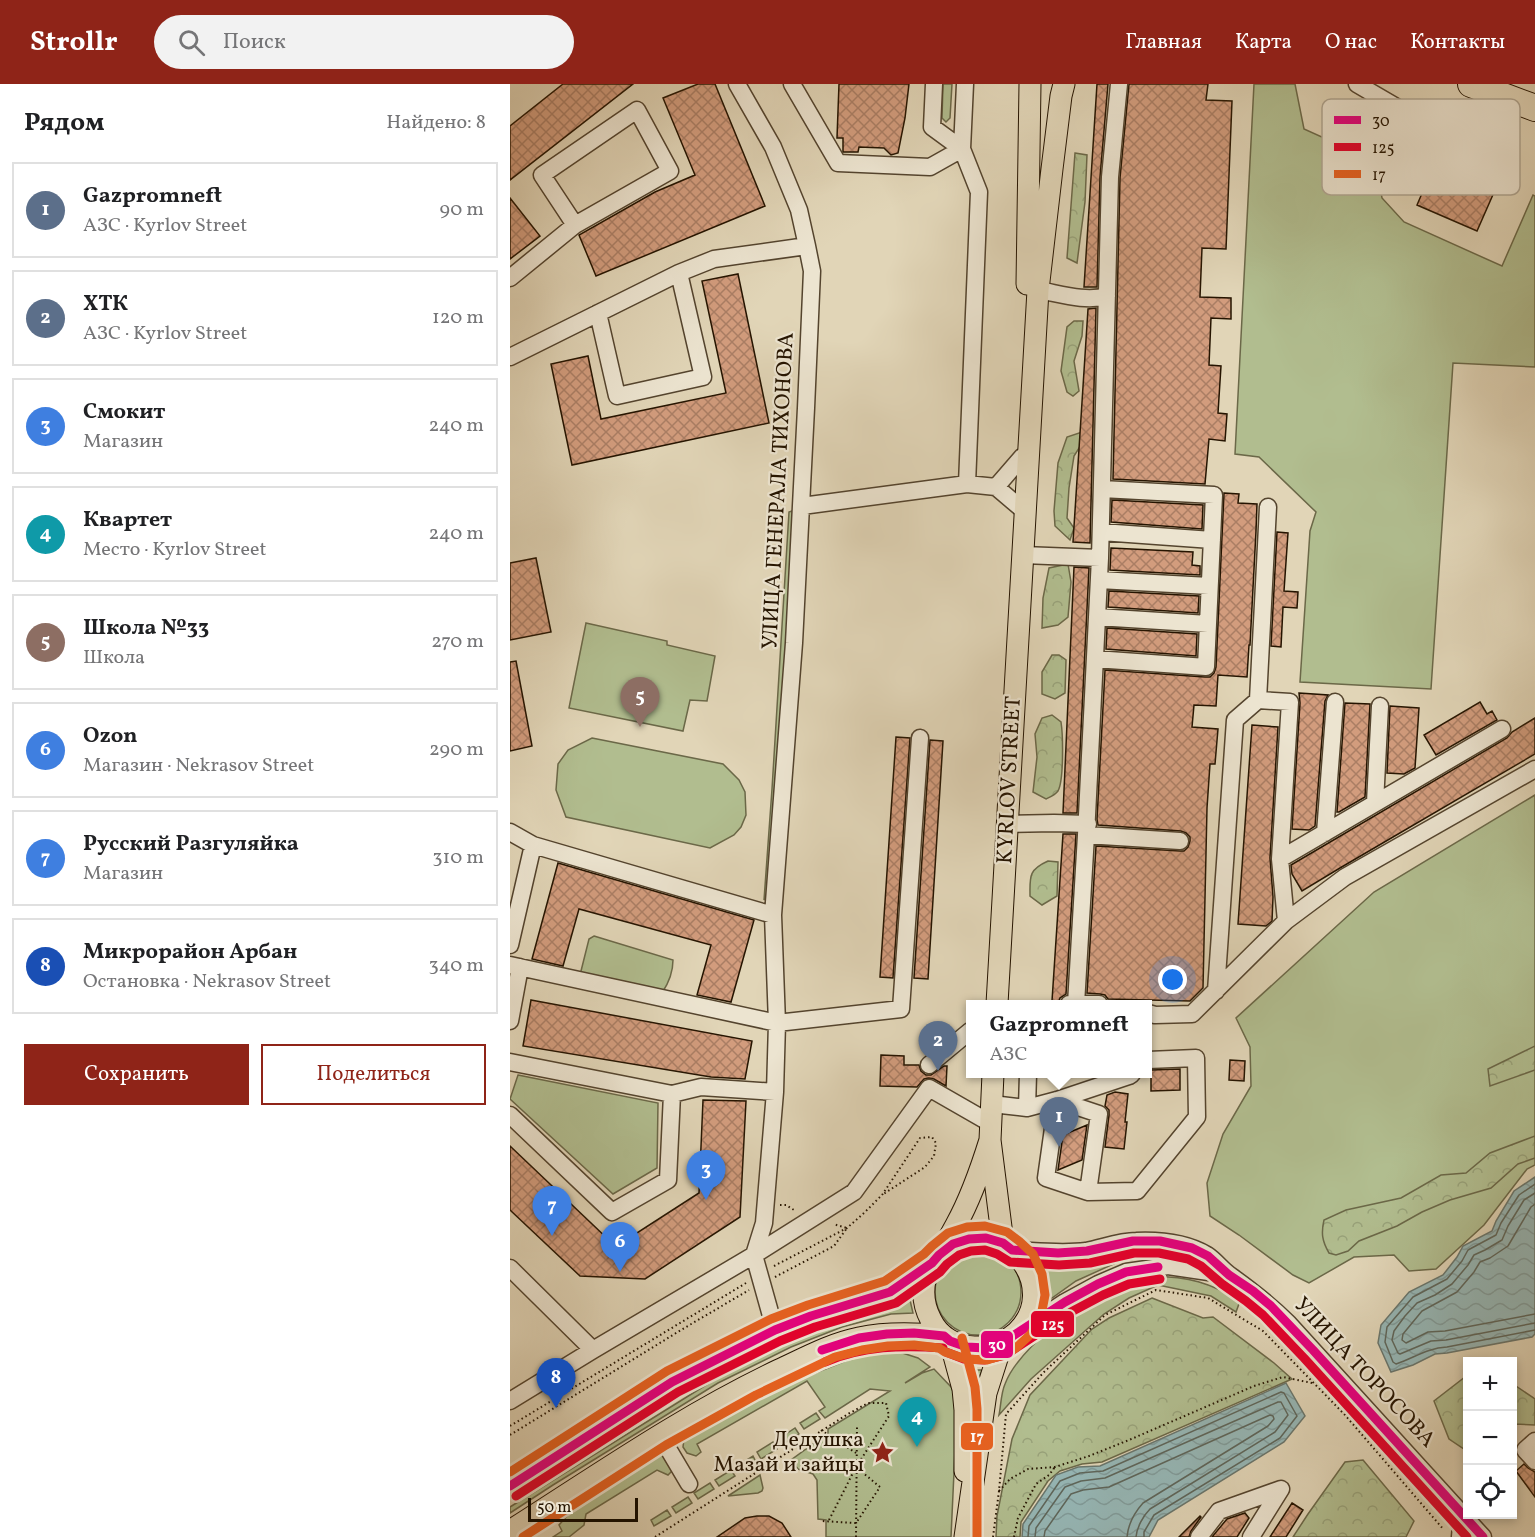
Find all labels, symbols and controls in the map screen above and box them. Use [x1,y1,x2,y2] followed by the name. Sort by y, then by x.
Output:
[154,15,574,69] search box
[30,23,118,62] text: Strollr
[175,26,208,59] icon: search
[223,27,286,58] text: Поиск
[1125,28,1202,57] text: Главная
[1235,28,1292,57] text: Карта
[1325,28,1377,57] text: О нас
[1410,28,1505,57] text: Контакты
[1322,99,1520,195] legend
[24,105,104,141] text: Рядом
[386,109,486,137] text: Найдено: 8
[1372,111,1390,133] text: 30
[1372,138,1395,160] text: 125
[1372,165,1386,187] text: 17
[83,181,222,212] text: Gazpromneft
[41,196,50,224] text: 1
[440,196,484,224] text: 90 m
[83,212,247,240] text: АЗС · Kyrlov Street
[83,289,128,320] text: ХТК
[40,304,51,332] text: 2
[432,304,484,332] text: 120 m
[83,320,247,348] text: АЗС · Kyrlov Street
[755,332,803,650] street label: УЛИЦА ГЕНЕРАЛА ТИХОНОВА
[83,397,165,428] text: Смокит
[40,412,51,440] text: 3
[429,412,484,440] text: 240 m
[83,428,163,456] text: Магазин
[83,505,172,536] text: Квартет
[39,520,52,548] text: 4
[429,520,484,548] text: 240 m
[83,536,266,564] text: Место · Kyrlov Street
[83,613,209,644] text: Школа №33
[41,628,50,656] text: 5
[431,628,484,656] text: 270 m
[83,644,145,672] text: Школа
[620,678,660,727] pin: 5
[990,695,1030,865] street label: KYRLOV STREET
[83,721,138,752] text: Ozon
[40,736,51,764] text: 6
[429,736,484,764] text: 290 m
[83,752,314,780] text: Магазин · Nekrasov Street
[83,829,299,860] text: Русский Разгуляйка
[41,844,50,872] text: 7
[432,844,484,872] text: 310 m
[83,860,163,888] text: Магазин
[83,937,297,968] text: Микрорайон Арбан
[40,952,51,980] text: 8
[428,952,484,980] text: 340 m
[1158,965,1187,994] your location
[83,968,331,996] text: Остановка · Nekrasov Street
[966,1000,1152,1078] popup
[989,1010,1129,1041] text: Gazpromneft
[918,1022,958,1071] pin: 2
[989,1041,1028,1069] text: АЗС
[24,1044,249,1105] button: Сохранить
[261,1044,486,1105] button: Поделиться
[1040,1098,1078,1147] pin: 1
[686,1150,726,1200] pin: 3
[532,1186,572,1236] pin: 7
[600,1222,640,1272] pin: 6
[1286,1291,1442,1455] street label: УЛИЦА ТОРОСОВА
[1030,1310,1075,1338] line badge: 125
[1042,1315,1065,1337] text: 125
[980,1330,1014,1359] line badge: 30
[988,1335,1006,1357] text: 30
[1463,1357,1517,1519] map controls
[1463,1357,1517,1411] button: +
[536,1358,576,1408] pin: 8
[898,1398,936,1447] pin: 4
[1463,1411,1517,1465] button: −
[960,1422,994,1451] line badge: 17
[713,1425,864,1481] place label: Дедушка Мазай и зайцы
[970,1427,984,1449] text: 17
[869,1440,895,1466] place icon: Дедушка Мазай и зайцы
[1463,1465,1517,1519] button: locate
[528,1495,638,1522] scale bar
[537,1497,571,1519] text: 50 m

